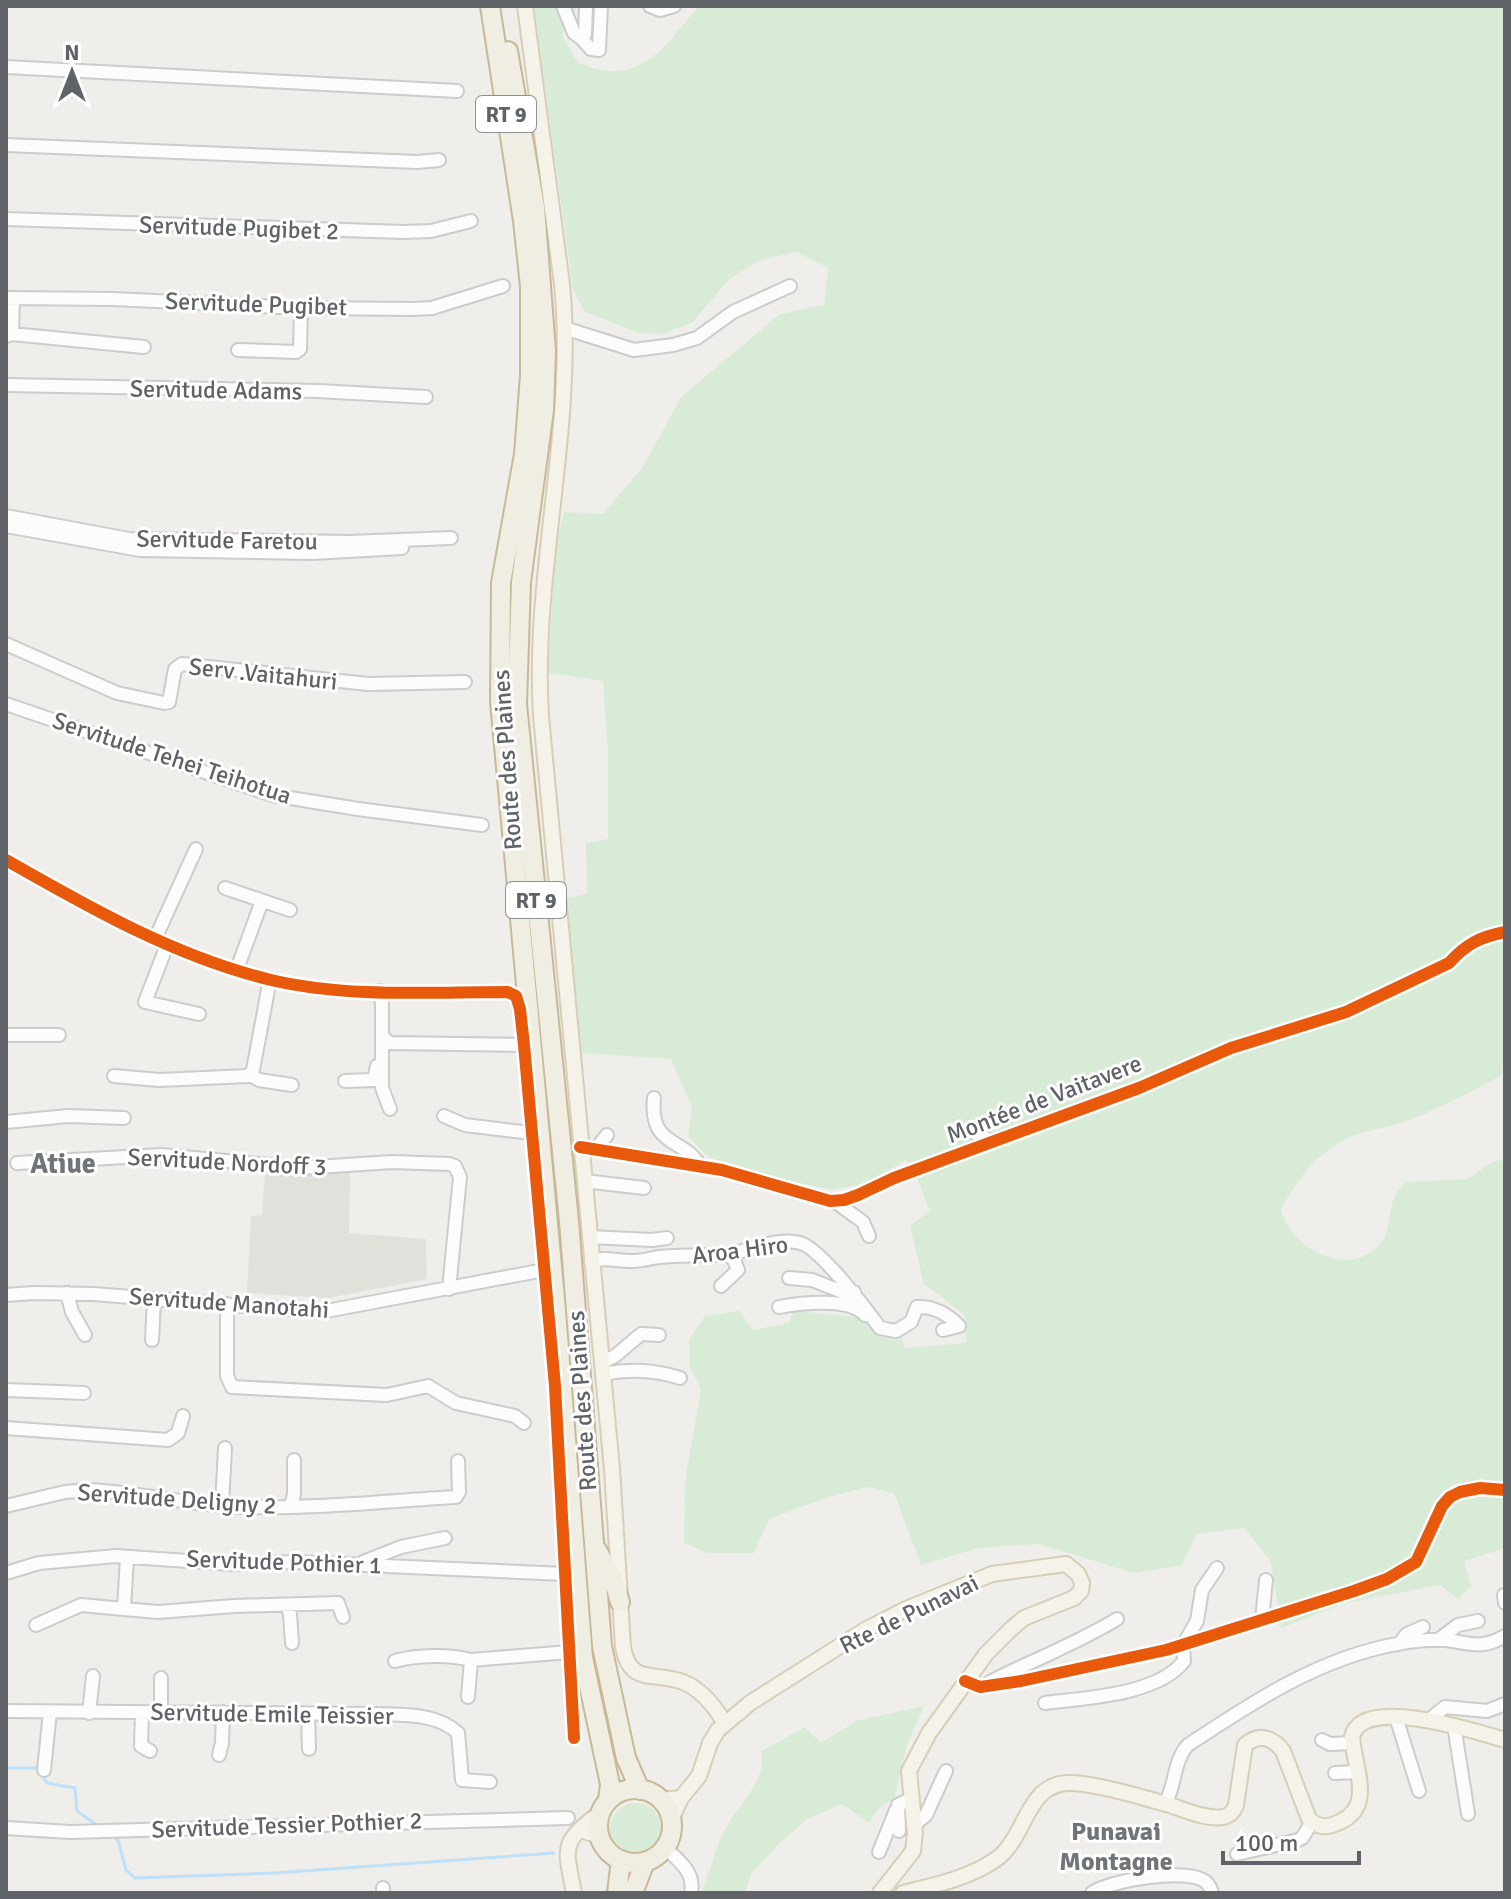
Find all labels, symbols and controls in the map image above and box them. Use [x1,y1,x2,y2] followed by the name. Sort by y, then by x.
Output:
[32,32,112,112] north arrow
[64,39,80,66] text: N
[476,96,536,132] road number: RT 9
[138,210,340,246] street label: Servitude Pugibet 2
[165,286,347,322] street label: Servitude Pugibet
[130,373,302,407] street label: Servitude Adams
[136,523,318,557] street label: Servitude Faretou
[187,651,339,697] street label: Serv .Vaitahuri
[486,669,528,851] street label: Route des Plaines
[49,705,295,811] street label: Servitude Tehei Teihotua
[506,882,566,918] road number: RT 9
[942,1048,1146,1150] street label: Montée de Vaitavere
[127,1142,327,1182] street label: Servitude Nordoff 3
[30,1147,96,1181] district label: Atiue
[690,1229,790,1271] street label: Aroa Hiro
[128,1281,330,1325] street label: Servitude Manotahi
[561,1310,603,1492] street label: Route des Plaines
[77,1477,277,1521] street label: Servitude Deligny 2
[186,1544,382,1580] street label: Servitude Pothier 1
[835,1567,983,1661] street label: Rte de Punavai
[150,1697,394,1731] street label: Servitude Emile Teissier
[151,1805,423,1845] street label: Servitude Tessier Pothier 2
[1223,1815,1359,1865] scale bar
[1059,1816,1173,1878] district label: Punavai Montagne
[1235,1828,1298,1858] text: 100 m

